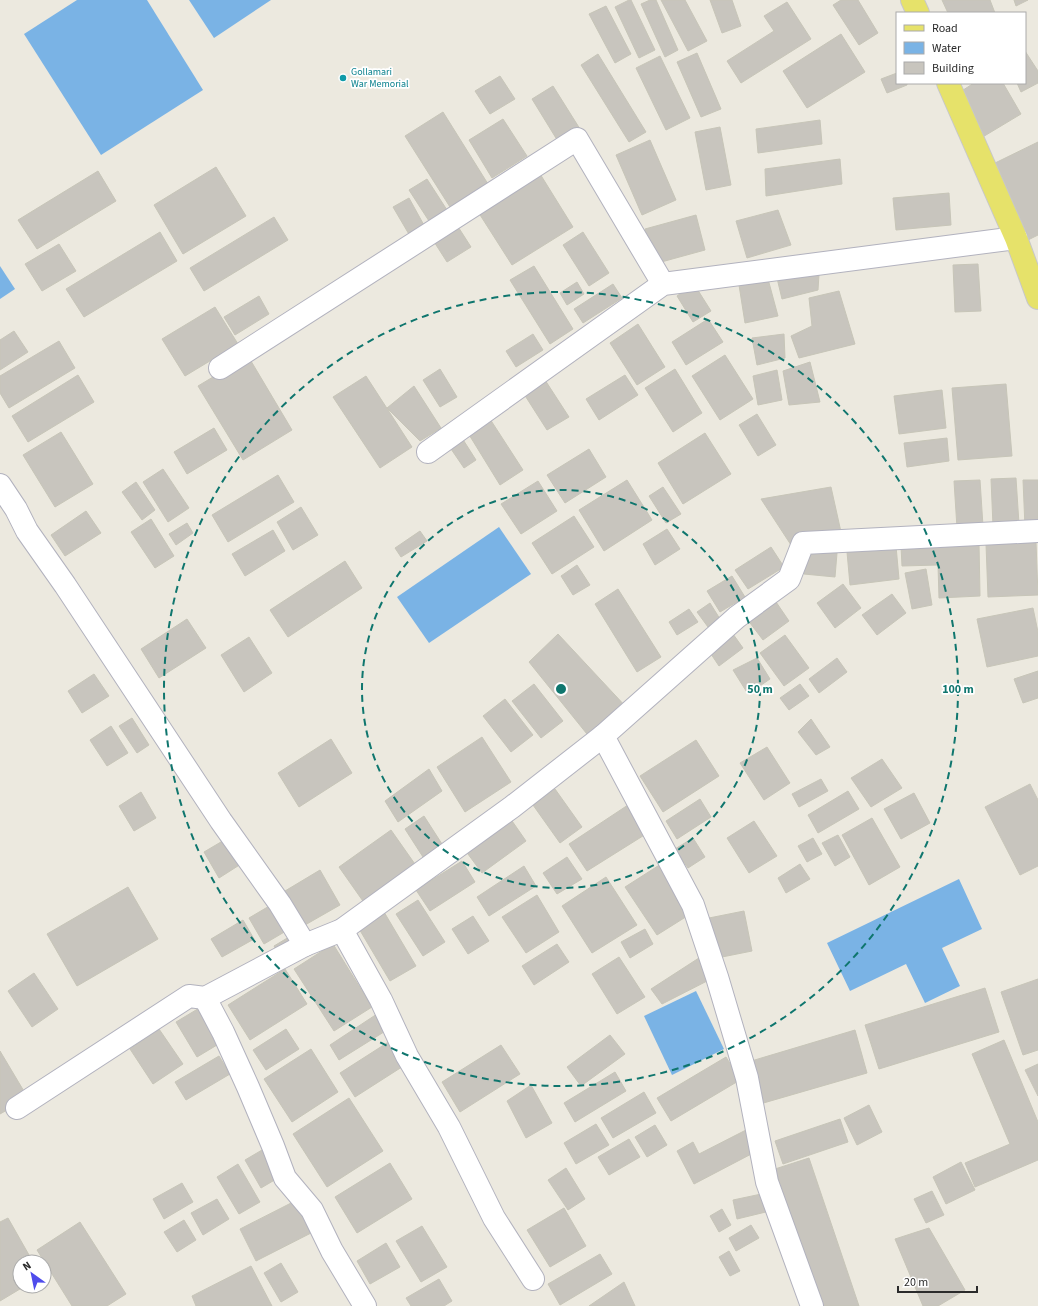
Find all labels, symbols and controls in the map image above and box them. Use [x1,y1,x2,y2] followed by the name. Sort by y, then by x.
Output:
[896,12,1026,84] legend
[932,20,958,37] text: Road
[932,40,962,57] text: Water
[932,60,974,77] text: Building
[351,65,409,91] place label: Gollamari War Memorial
[338,73,348,83] marker: Gollamari War Memorial
[747,681,773,698] text: 50 m
[942,681,974,698] text: 100 m
[554,682,568,696] centre of rings
[12,1254,52,1294] north arrow
[20,1258,34,1274] text: N
[898,1268,977,1294] scale bar
[904,1274,928,1291] text: 20 m

